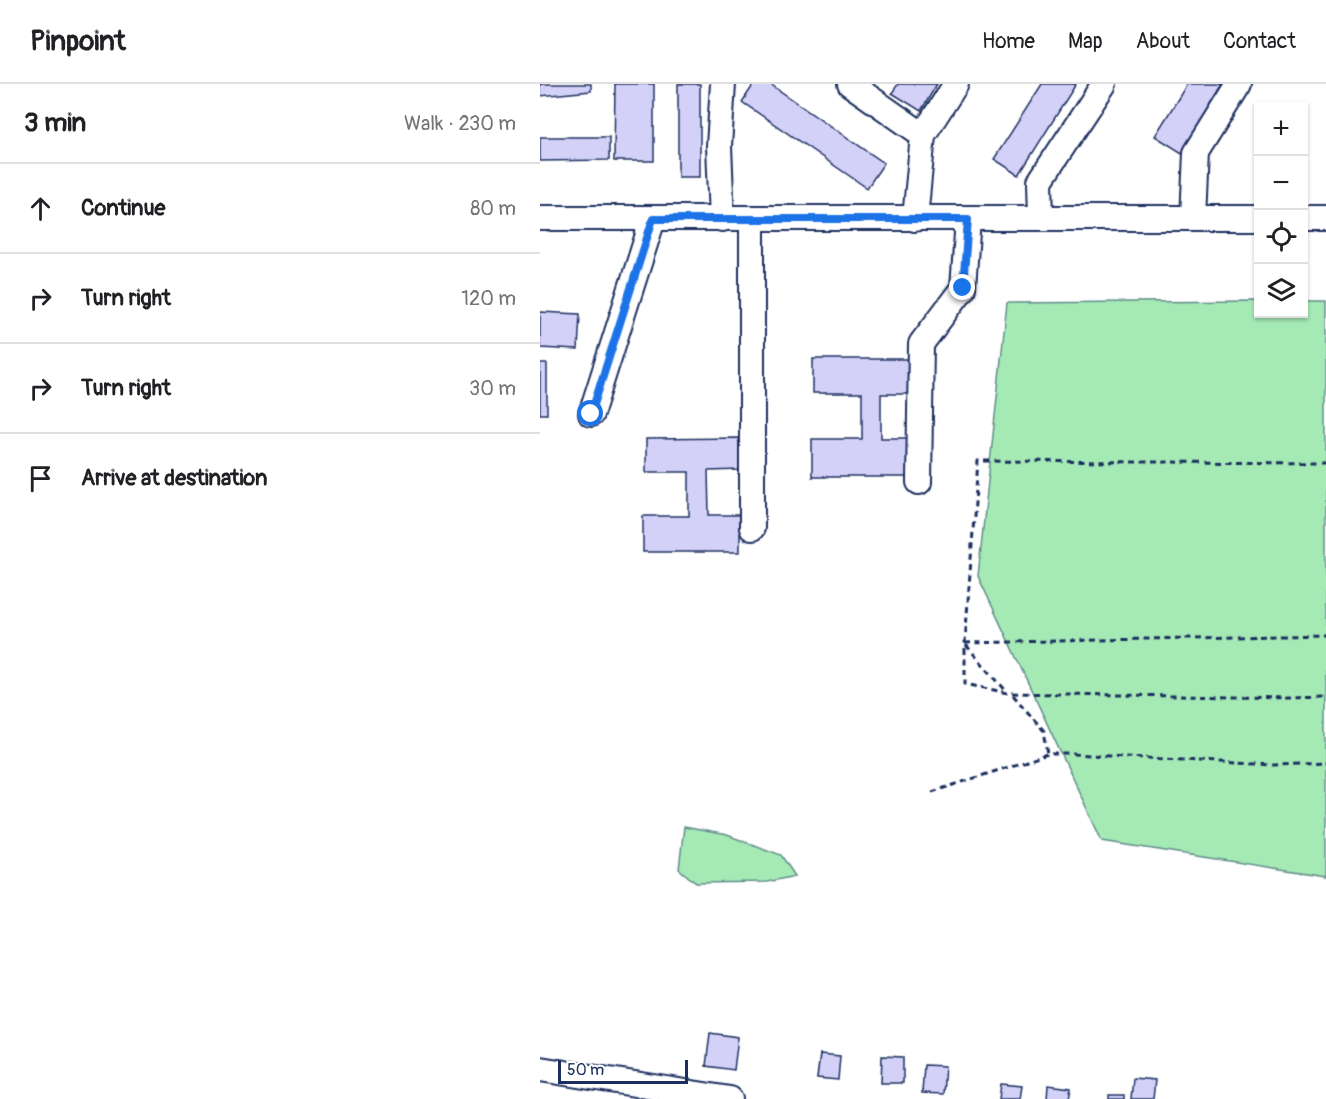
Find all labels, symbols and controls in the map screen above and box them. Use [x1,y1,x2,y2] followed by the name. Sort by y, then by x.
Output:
[30,24,126,59] text: Pinpoint
[982,28,1035,55] text: Home
[1068,28,1103,55] text: Map
[1136,28,1190,55] text: About
[1223,28,1296,55] text: Contact
[1254,102,1308,318] map controls
[1254,102,1308,156] button: +
[24,107,86,139] text: 3 min
[404,111,516,136] text: Walk · 230 m
[1254,156,1308,210] button: −
[24,192,57,225] icon: ahead
[81,194,165,222] text: Continue
[470,196,516,221] text: 80 m
[1254,210,1308,264] button: locate
[1254,264,1308,318] button: layers
[949,274,975,300] route end
[24,282,57,315] icon: right
[81,284,171,312] text: Turn right
[461,286,516,311] text: 120 m
[24,372,57,405] icon: right
[81,374,171,402] text: Turn right
[469,376,516,401] text: 30 m
[577,400,603,426] route start
[24,462,57,495] icon: arrive
[81,464,267,492] text: Arrive at destination
[558,1057,688,1084] scale bar
[567,1060,604,1080] text: 50 m

